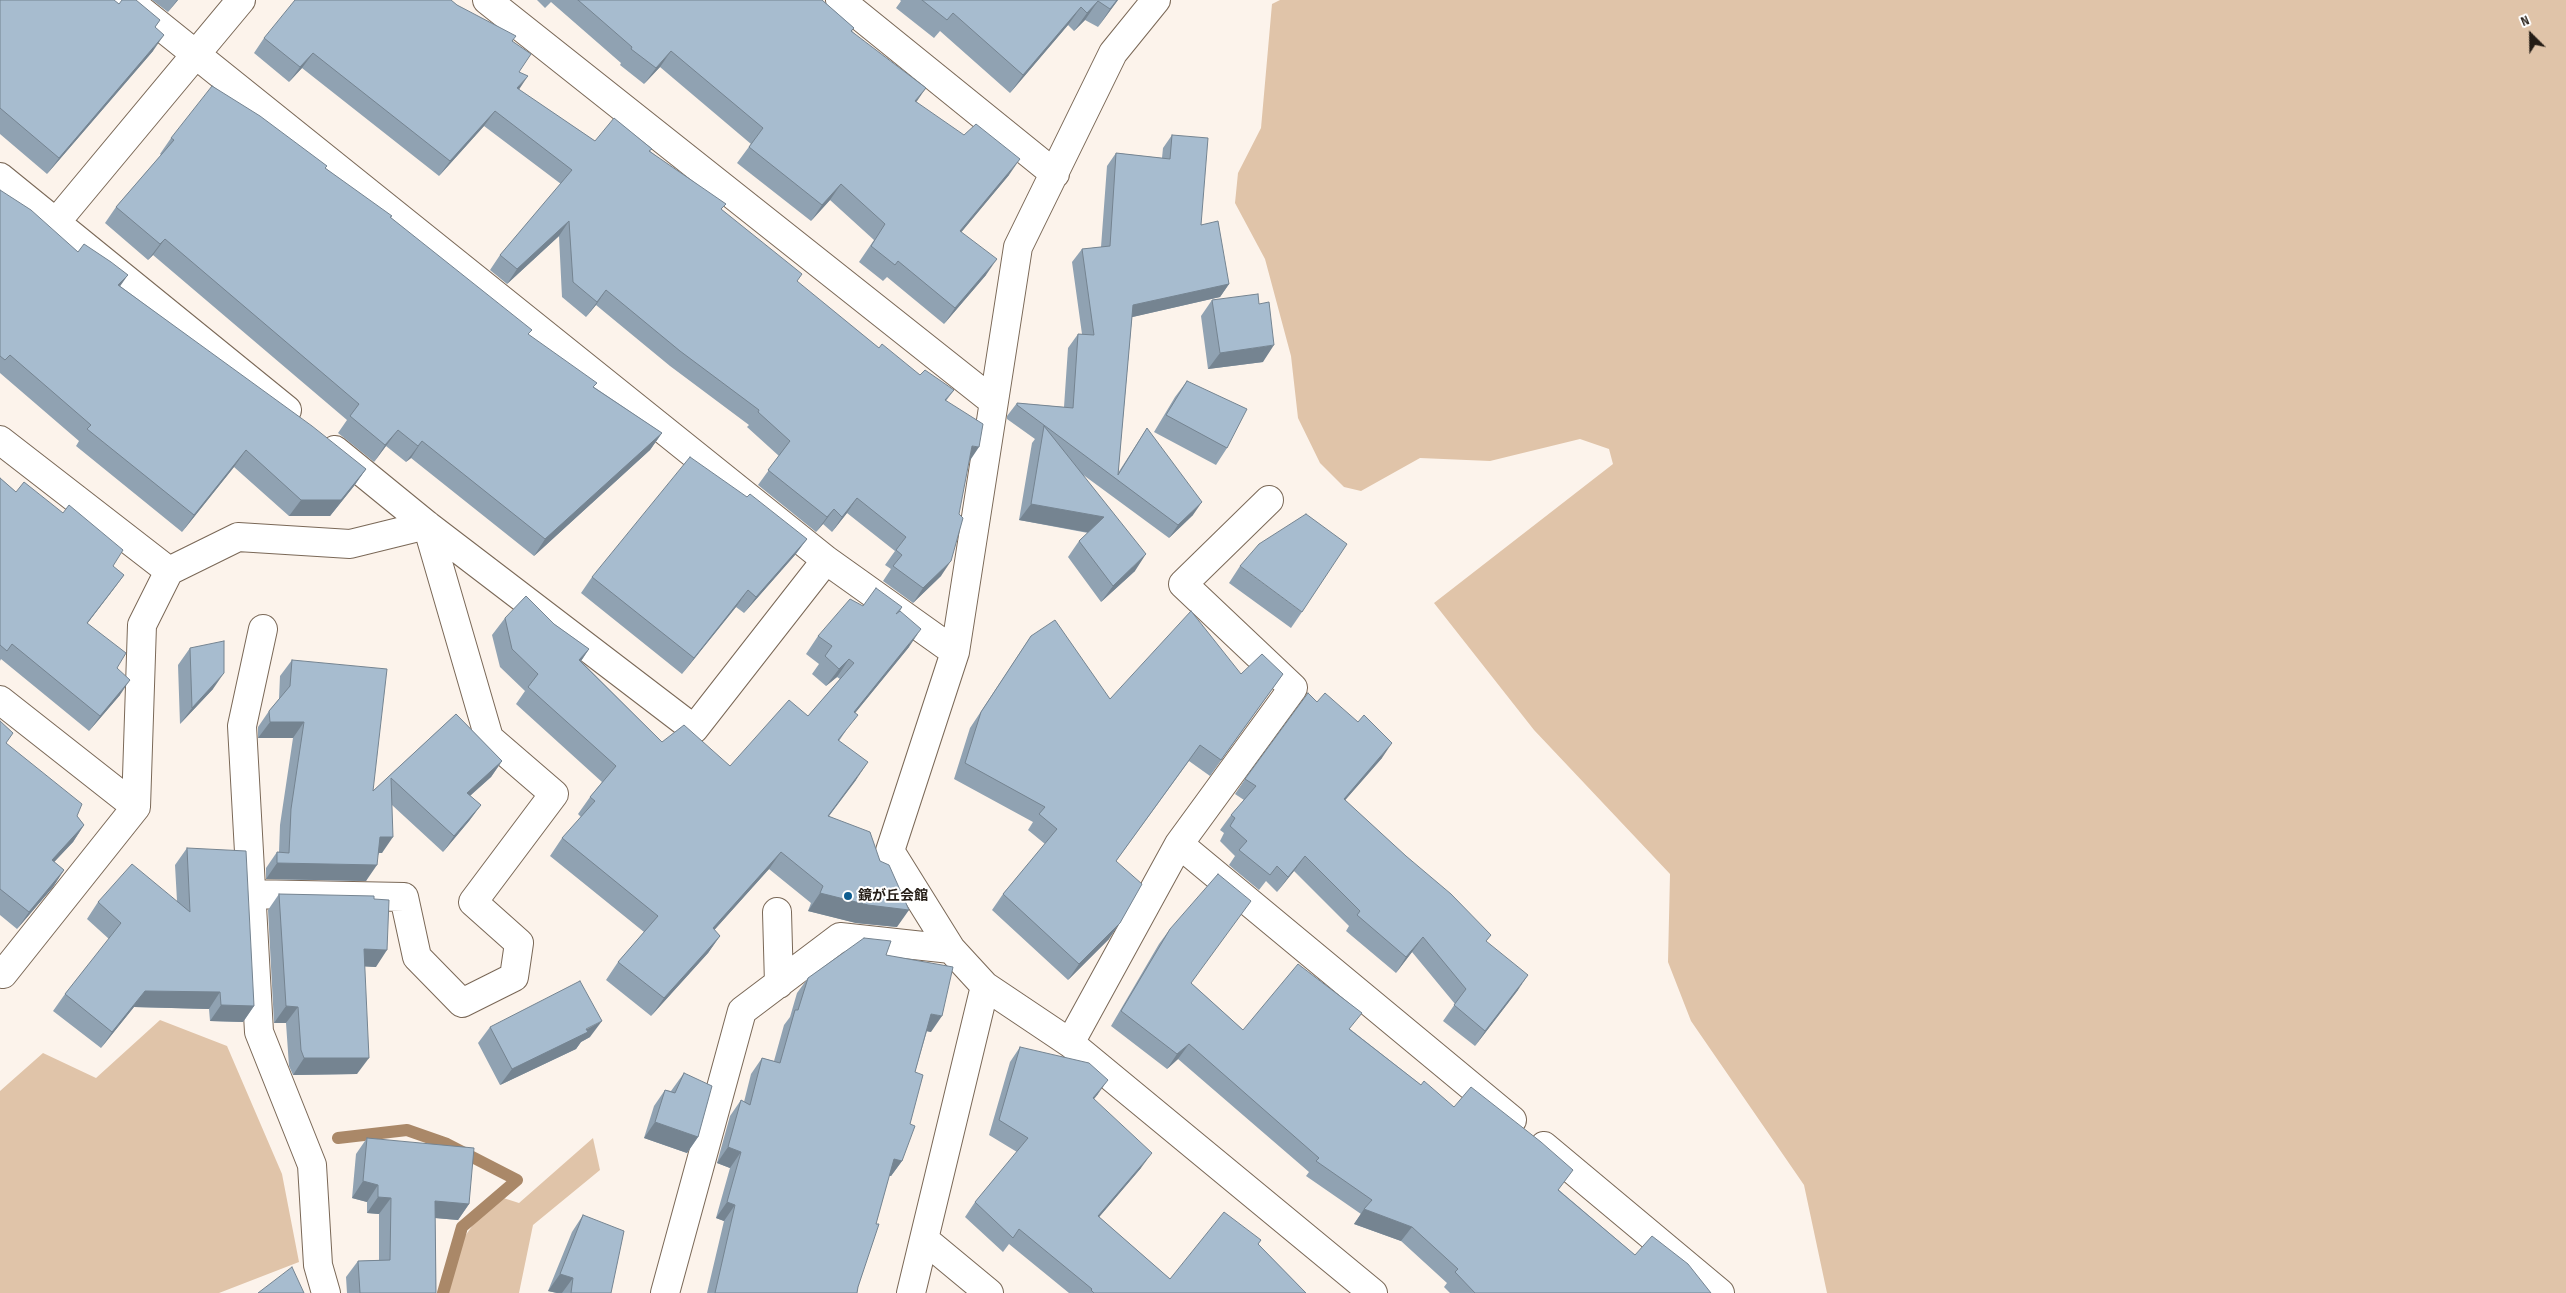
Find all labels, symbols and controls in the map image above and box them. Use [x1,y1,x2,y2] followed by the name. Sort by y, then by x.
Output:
[2506,10,2556,60] north arrow
[2518,11,2532,30] text: N
[858,888,928,904] place label: 鏡が丘会館
[842,890,854,902] marker: 鏡が丘会館

